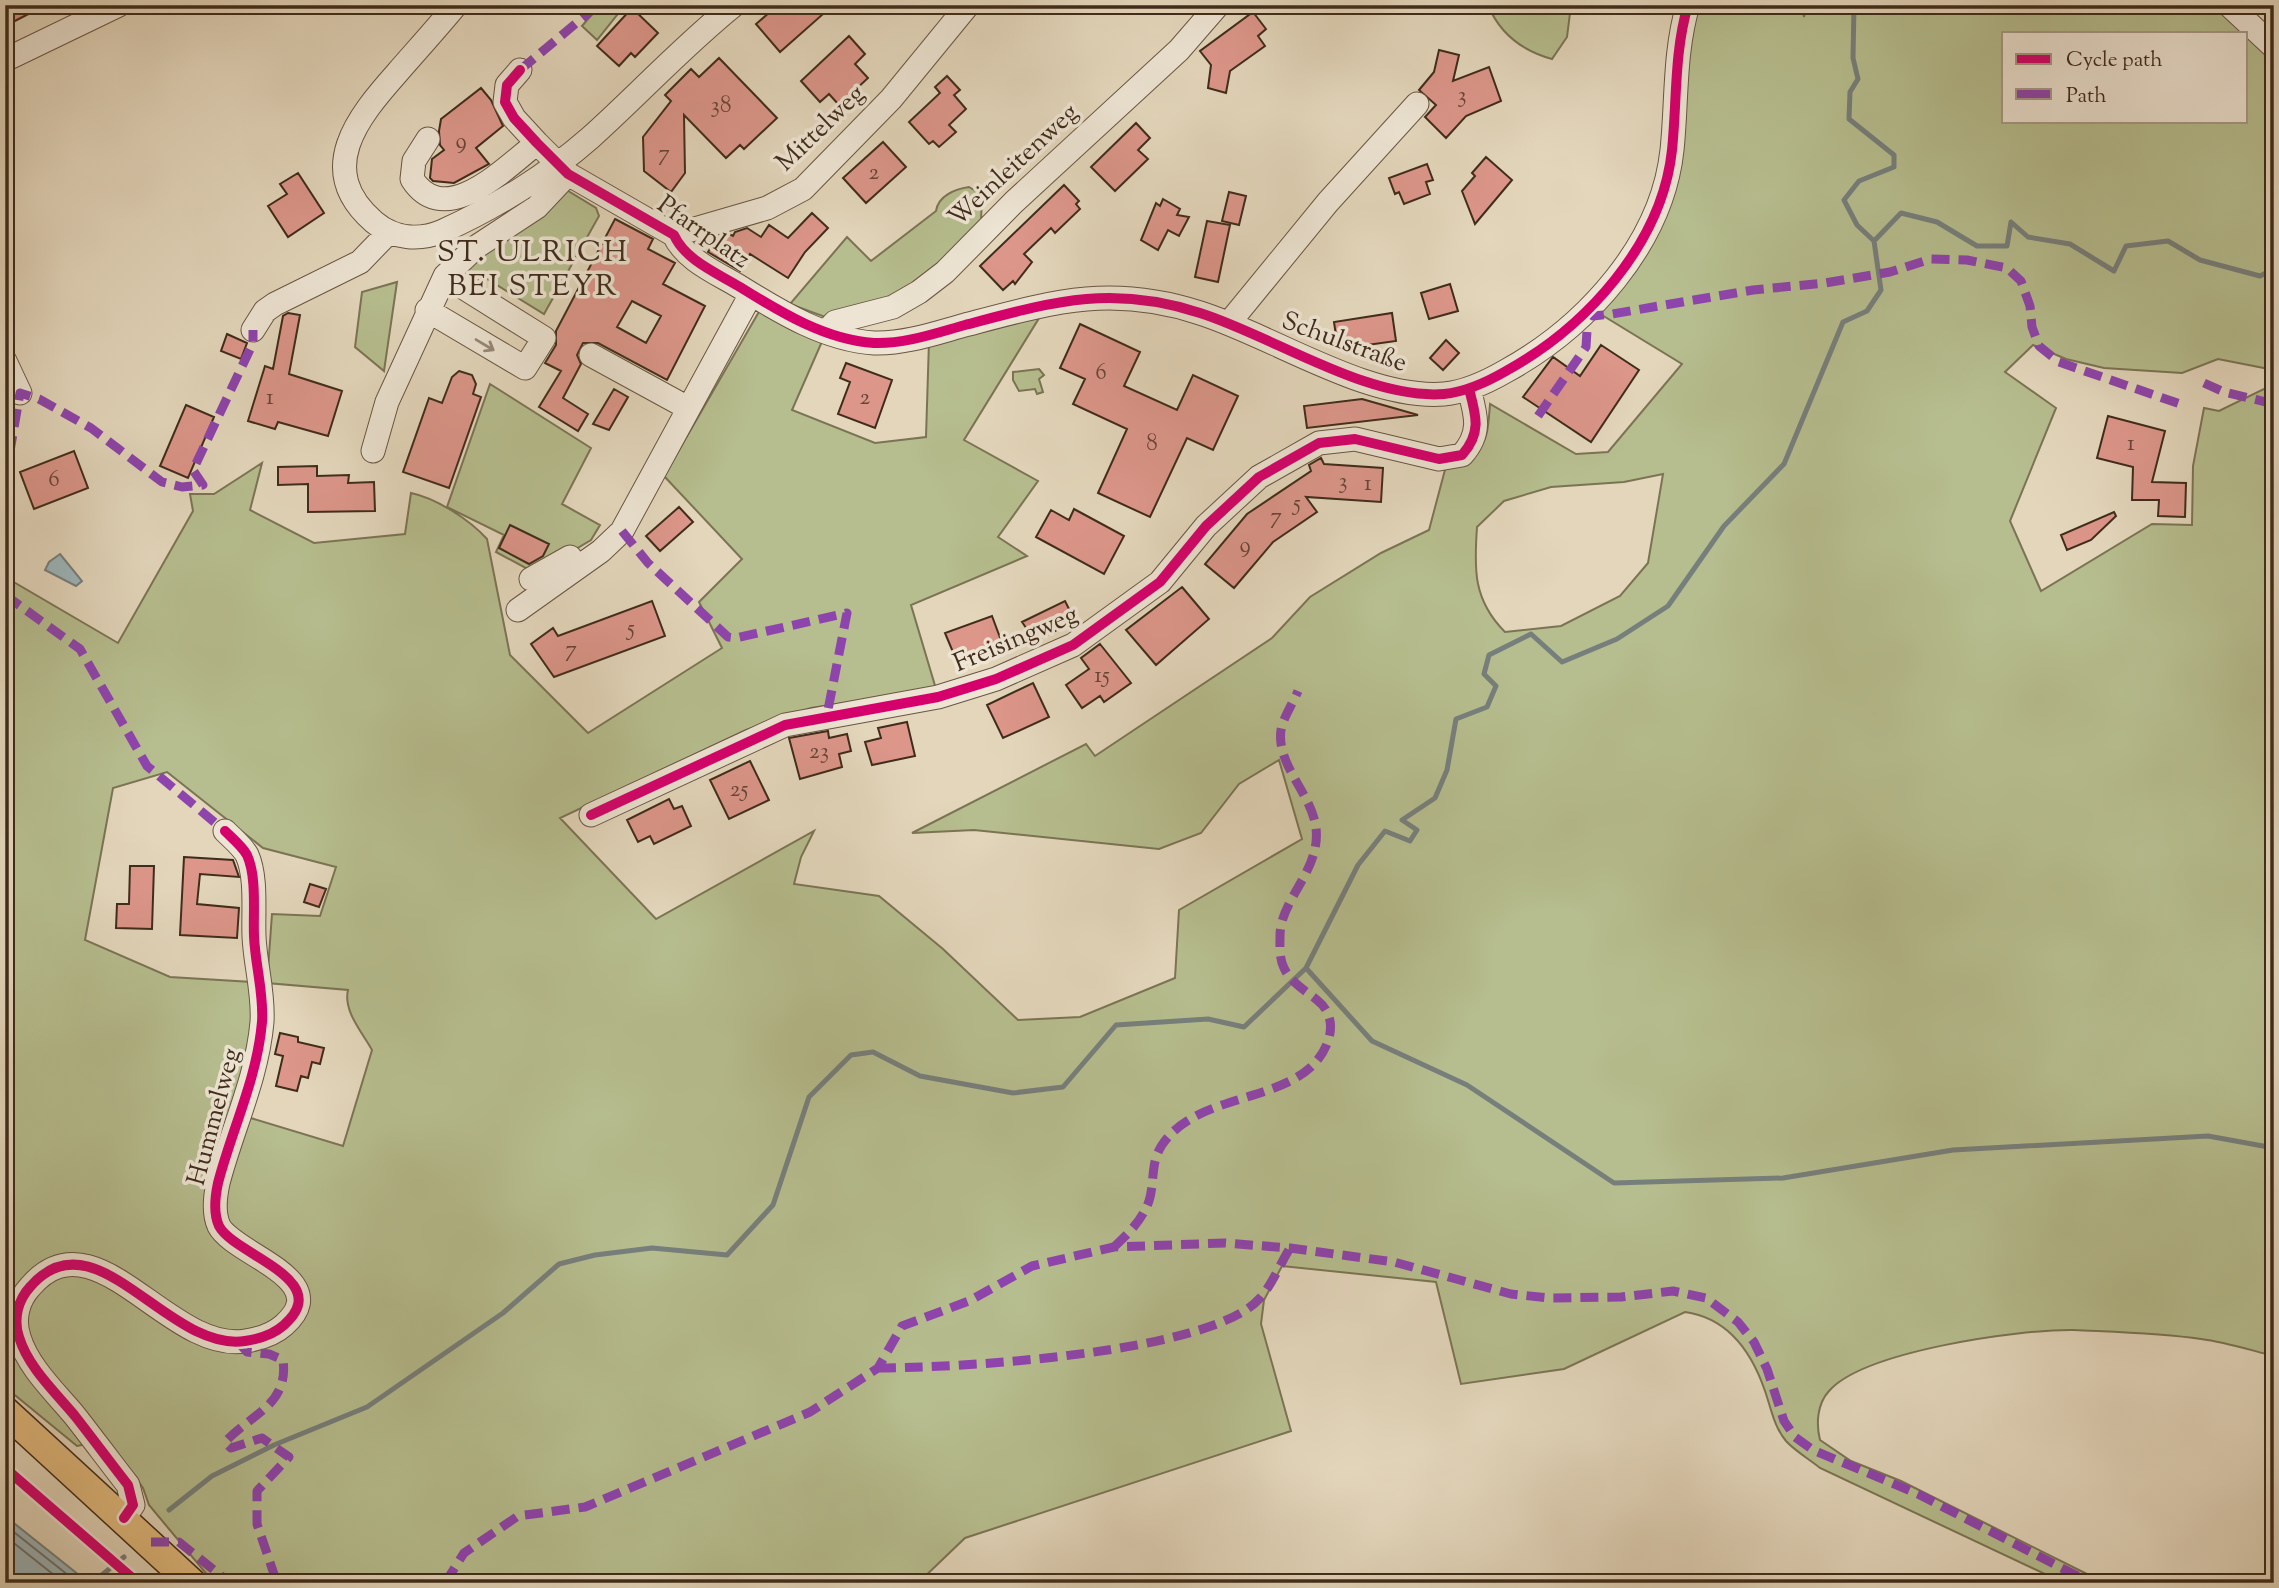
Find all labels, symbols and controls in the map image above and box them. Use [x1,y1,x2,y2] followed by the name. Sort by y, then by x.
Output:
[2002,32,2248,122] legend
[2066,46,2163,76] text: Cycle path
[768,77,874,181] street label: Mittelweg
[1457,80,1467,113] house number: 3
[2066,82,2107,112] text: Path
[711,90,731,123] house number: 38
[940,96,1088,236] street label: Weinleitenweg
[455,126,467,159] house number: 9
[658,138,670,171] house number: 7
[869,157,880,190] house number: 2
[649,187,757,279] street label: Pfarrplatz
[437,232,629,309] district label: ST. ULRICH BEI STEYR
[1276,303,1412,383] street label: Schulstraße
[475,338,495,352] one-way arrow
[1095,357,1107,390] house number: 6
[266,382,274,415] house number: 1
[860,382,871,415] house number: 2
[1146,428,1158,461] house number: 8
[2127,428,2135,461] house number: 1
[48,464,60,497] house number: 6
[1338,466,1348,499] house number: 3
[1364,468,1372,501] house number: 1
[1291,488,1301,521] house number: 5
[1270,501,1282,534] house number: 7
[1239,530,1251,563] house number: 9
[948,597,1084,683] street label: Freisingweg
[625,613,635,646] house number: 5
[565,634,577,667] house number: 7
[1094,660,1110,693] house number: 15
[809,736,829,769] house number: 23
[730,774,748,807] house number: 25
[179,1044,251,1190] street label: Hummelweg

